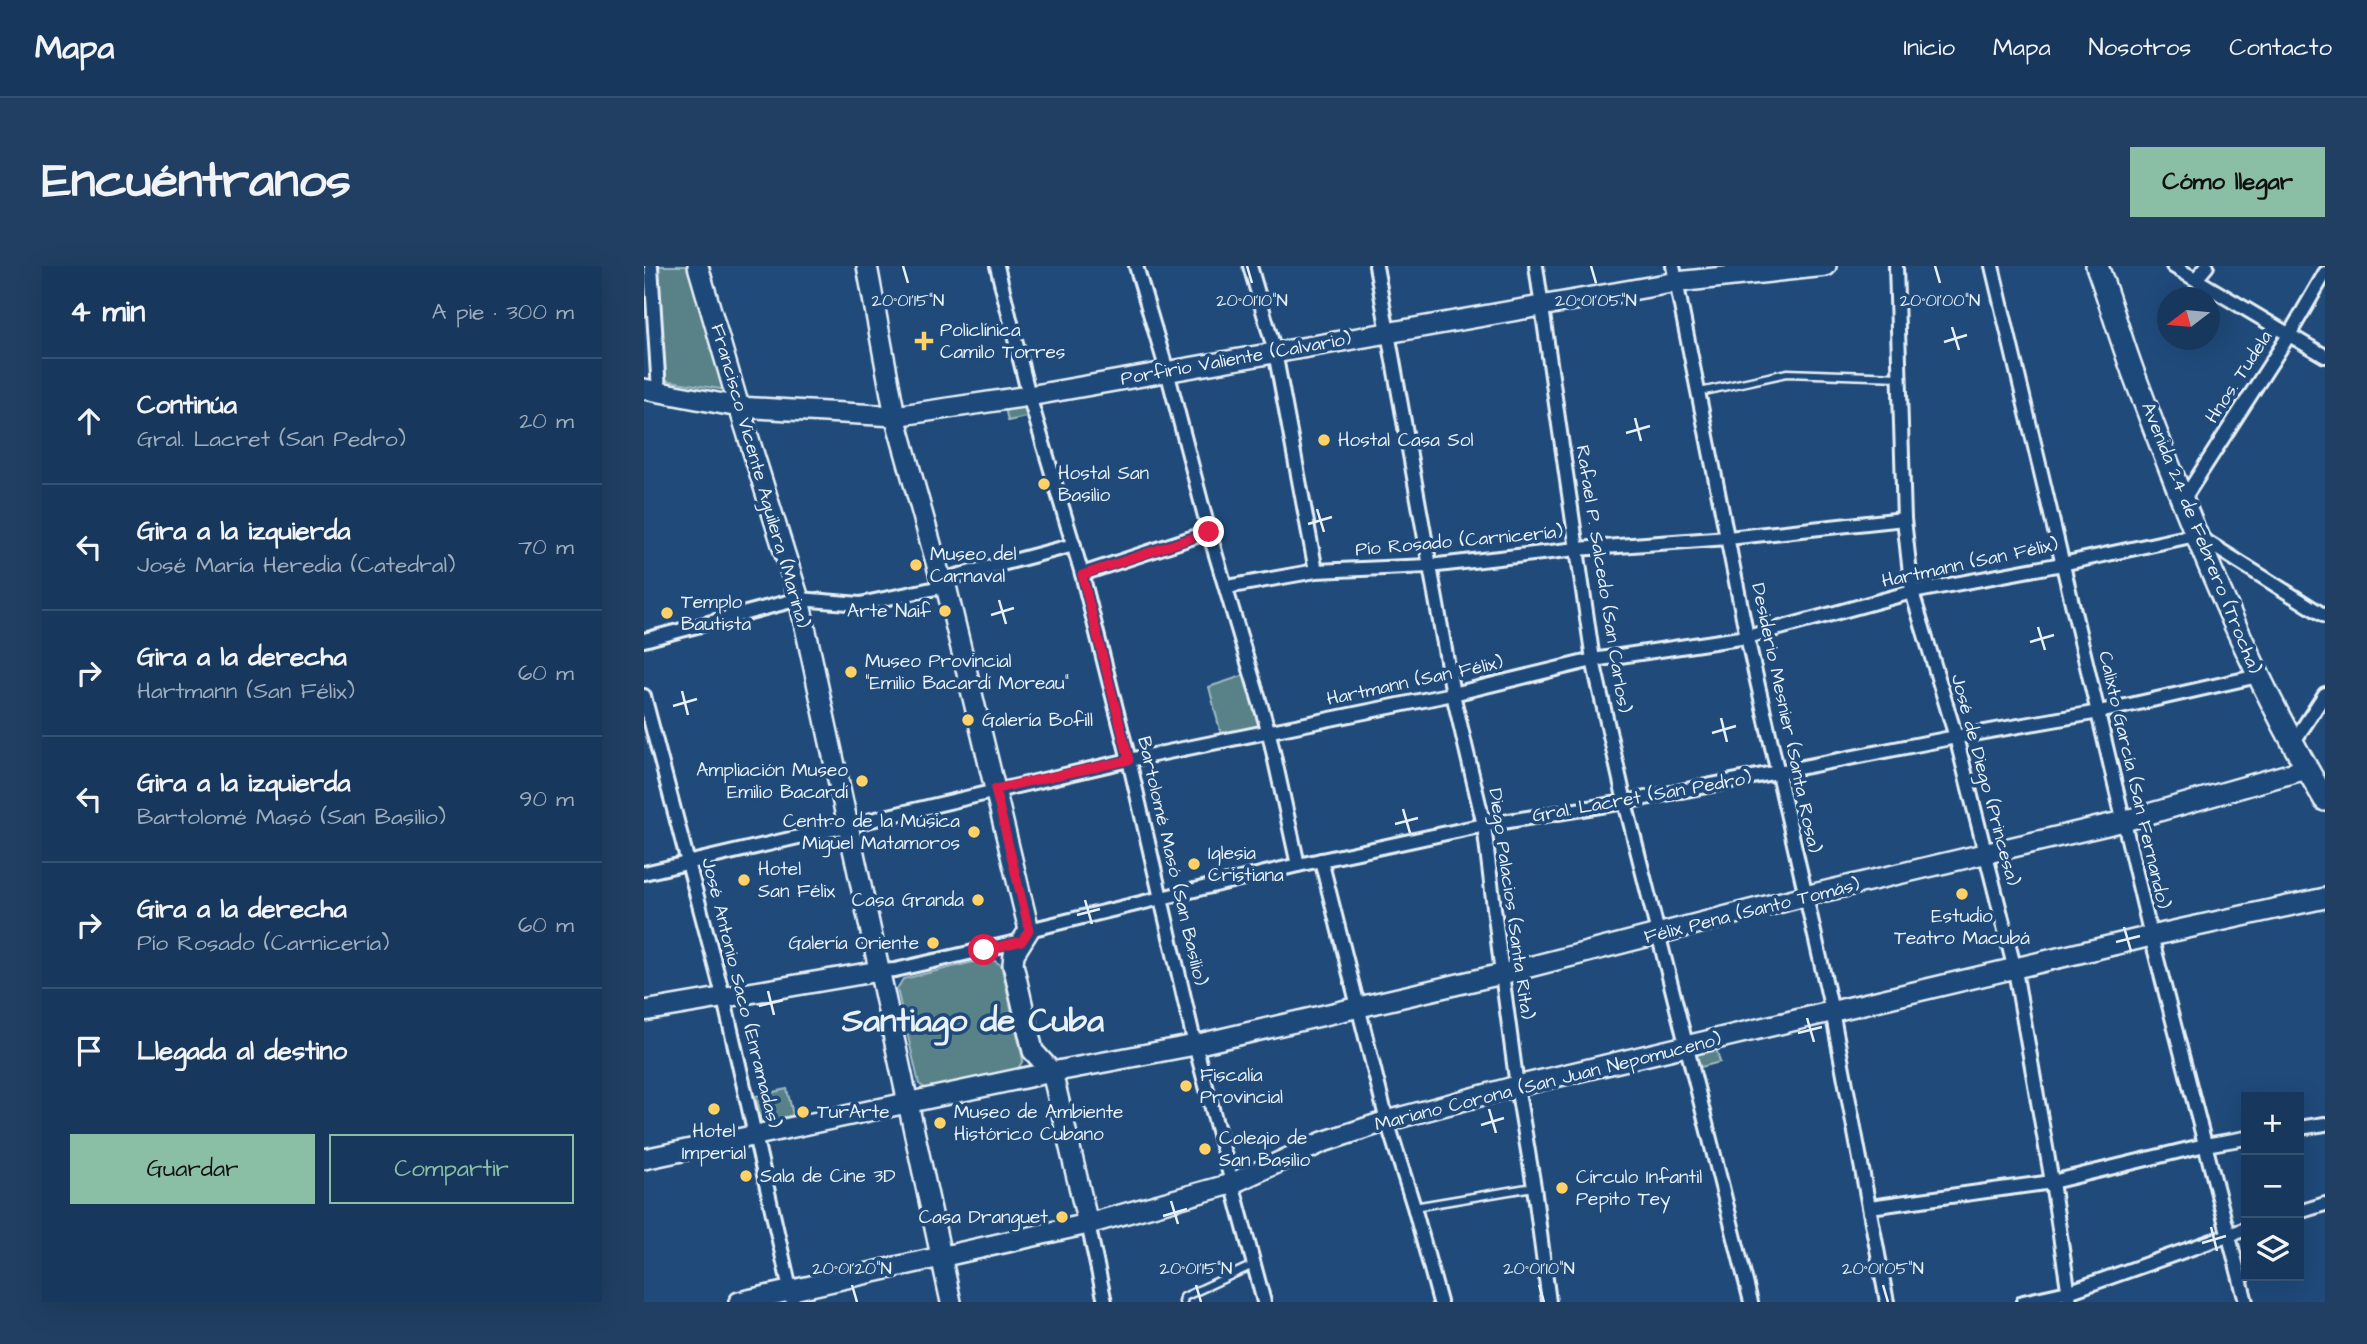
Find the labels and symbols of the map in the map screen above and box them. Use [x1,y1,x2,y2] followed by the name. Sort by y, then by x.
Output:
[2157,287,2220,350] north arrow
[872,288,944,313] text: 20°01'15"N
[1216,288,1288,313] text: 20°01'10"N
[1555,288,1637,313] text: 20°01'05"N
[1900,288,1980,313] text: 20°01'00"N
[940,317,1065,366] place label: Policlínica Camilo Torres
[703,321,817,632] street label: Francisco Vicente Aguilera (Marina)
[1118,325,1354,393] street label: Porfirio Valiente (Calvario)
[2199,325,2279,429] street label: Hnos. Tudela
[914,331,934,351] marker: Policlínica Camilo Torres
[2134,398,2268,678] street label: Avenida 24 de Febrero (Trocha)
[1338,427,1474,454] place label: Hostal Casa Sol
[1316,432,1332,448] marker: Hostal Casa Sol
[1568,443,1638,715] street label: Rafael P. Salcedo (San Carlos)
[1058,460,1149,509] place label: Hostal San Basilio
[1036,476,1052,492] marker: Hostal San Basilio
[1193,516,1224,547] route end
[1354,518,1564,564] street label: Pío Rosado (Carnicería)
[1879,531,2061,595] street label: Hartmann (San Félix)
[930,541,1016,590] place label: Museo del Carnaval
[908,557,924,573] marker: Museo del Carnaval
[1744,581,1828,856] street label: Desiderio Mesnier (Santa Rosa)
[681,589,752,638] place label: Templo Bautista
[847,598,932,625] place label: Arte Naif
[937,603,953,619] marker: Arte Naif
[659,605,675,621] marker: Templo Bautista
[865,648,1069,697] place label: Museo Provincial "Emilio Bacardí Moreau"
[2091,648,2177,912] street label: Calixto García (San Fernando)
[1324,649,1506,713] street label: Hartmann (San Félix)
[843,664,859,680] marker: Museo Provincial "Emilio Bacardí Moreau"
[1943,671,2026,889] street label: José de Diego (Princesa)
[982,707,1093,734] place label: Galería Bofill
[960,712,976,728] marker: Galería Bofill
[1130,734,1214,989] street label: Bartolomé Masó (San Basilio)
[696,757,848,806] place label: Ampliación Museo Emilio Bacardí
[1530,764,1754,830] street label: Gral. Lacret (San Pedro)
[854,773,870,789] marker: Ampliación Museo Emilio Bacardí
[1480,787,1541,1022] street label: Diego Palacios (Santa Rita)
[783,808,960,858] place label: Centro de la Música Miguel Matamoros
[966,824,982,840] marker: Centro de la Música Miguel Matamoros
[1208,840,1284,889] place label: Iglesia Cristiana
[694,855,788,1131] street label: José Antonio Saco (Enramadas)
[758,856,835,905] place label: Hotel San Félix
[1186,856,1202,872] marker: Iglesia Cristiana
[1641,871,1863,951] street label: Félix Pena (Santo Tomás)
[736,872,752,888] marker: Hotel San Félix
[1954,886,1970,902] marker: Estudio Teatro Macubá
[852,887,964,914] place label: Casa Granda
[970,892,986,908] marker: Casa Granda
[1894,903,2030,952] place label: Estudio Teatro Macubá
[788,930,919,957] place label: Galería Oriente
[968,934,999,965] route start
[925,935,941,951] marker: Galería Oriente
[841,998,1104,1046] district label: Santiago de Cuba
[1372,1026,1725,1138] street label: Mariano Corona (San Juan Nepomuceno)
[1200,1062,1283,1111] place label: Fiscalía Provincial
[1178,1078,1194,1094] marker: Fiscalía Provincial
[817,1099,890,1126] place label: TurArte
[954,1099,1123,1148] place label: Museo de Ambiente Histórico Cubano
[706,1101,722,1117] marker: Hotel Imperial
[795,1104,811,1120] marker: TurArte
[932,1115,948,1131] marker: Museo de Ambiente Histórico Cubano
[682,1118,746,1167] place label: Hotel Imperial
[1219,1125,1310,1174] place label: Colegio de San Basilio
[1197,1141,1213,1157] marker: Colegio de San Basilio
[760,1163,895,1190] place label: Sala de Cine 3D
[1576,1164,1702,1214] place label: Círculo Infantil Pepito Tey
[738,1168,754,1184] marker: Sala de Cine 3D
[1554,1180,1570,1196] marker: Círculo Infantil Pepito Tey
[919,1204,1048,1232] place label: Casa Dranguet
[1054,1209,1070,1225] marker: Casa Dranguet
[812,1256,892,1281] text: 20°01'20"N
[1160,1256,1232,1281] text: 20°01'15"N
[1503,1256,1575,1281] text: 20°01'10"N
[1842,1256,1924,1281] text: 20°01'05"N

